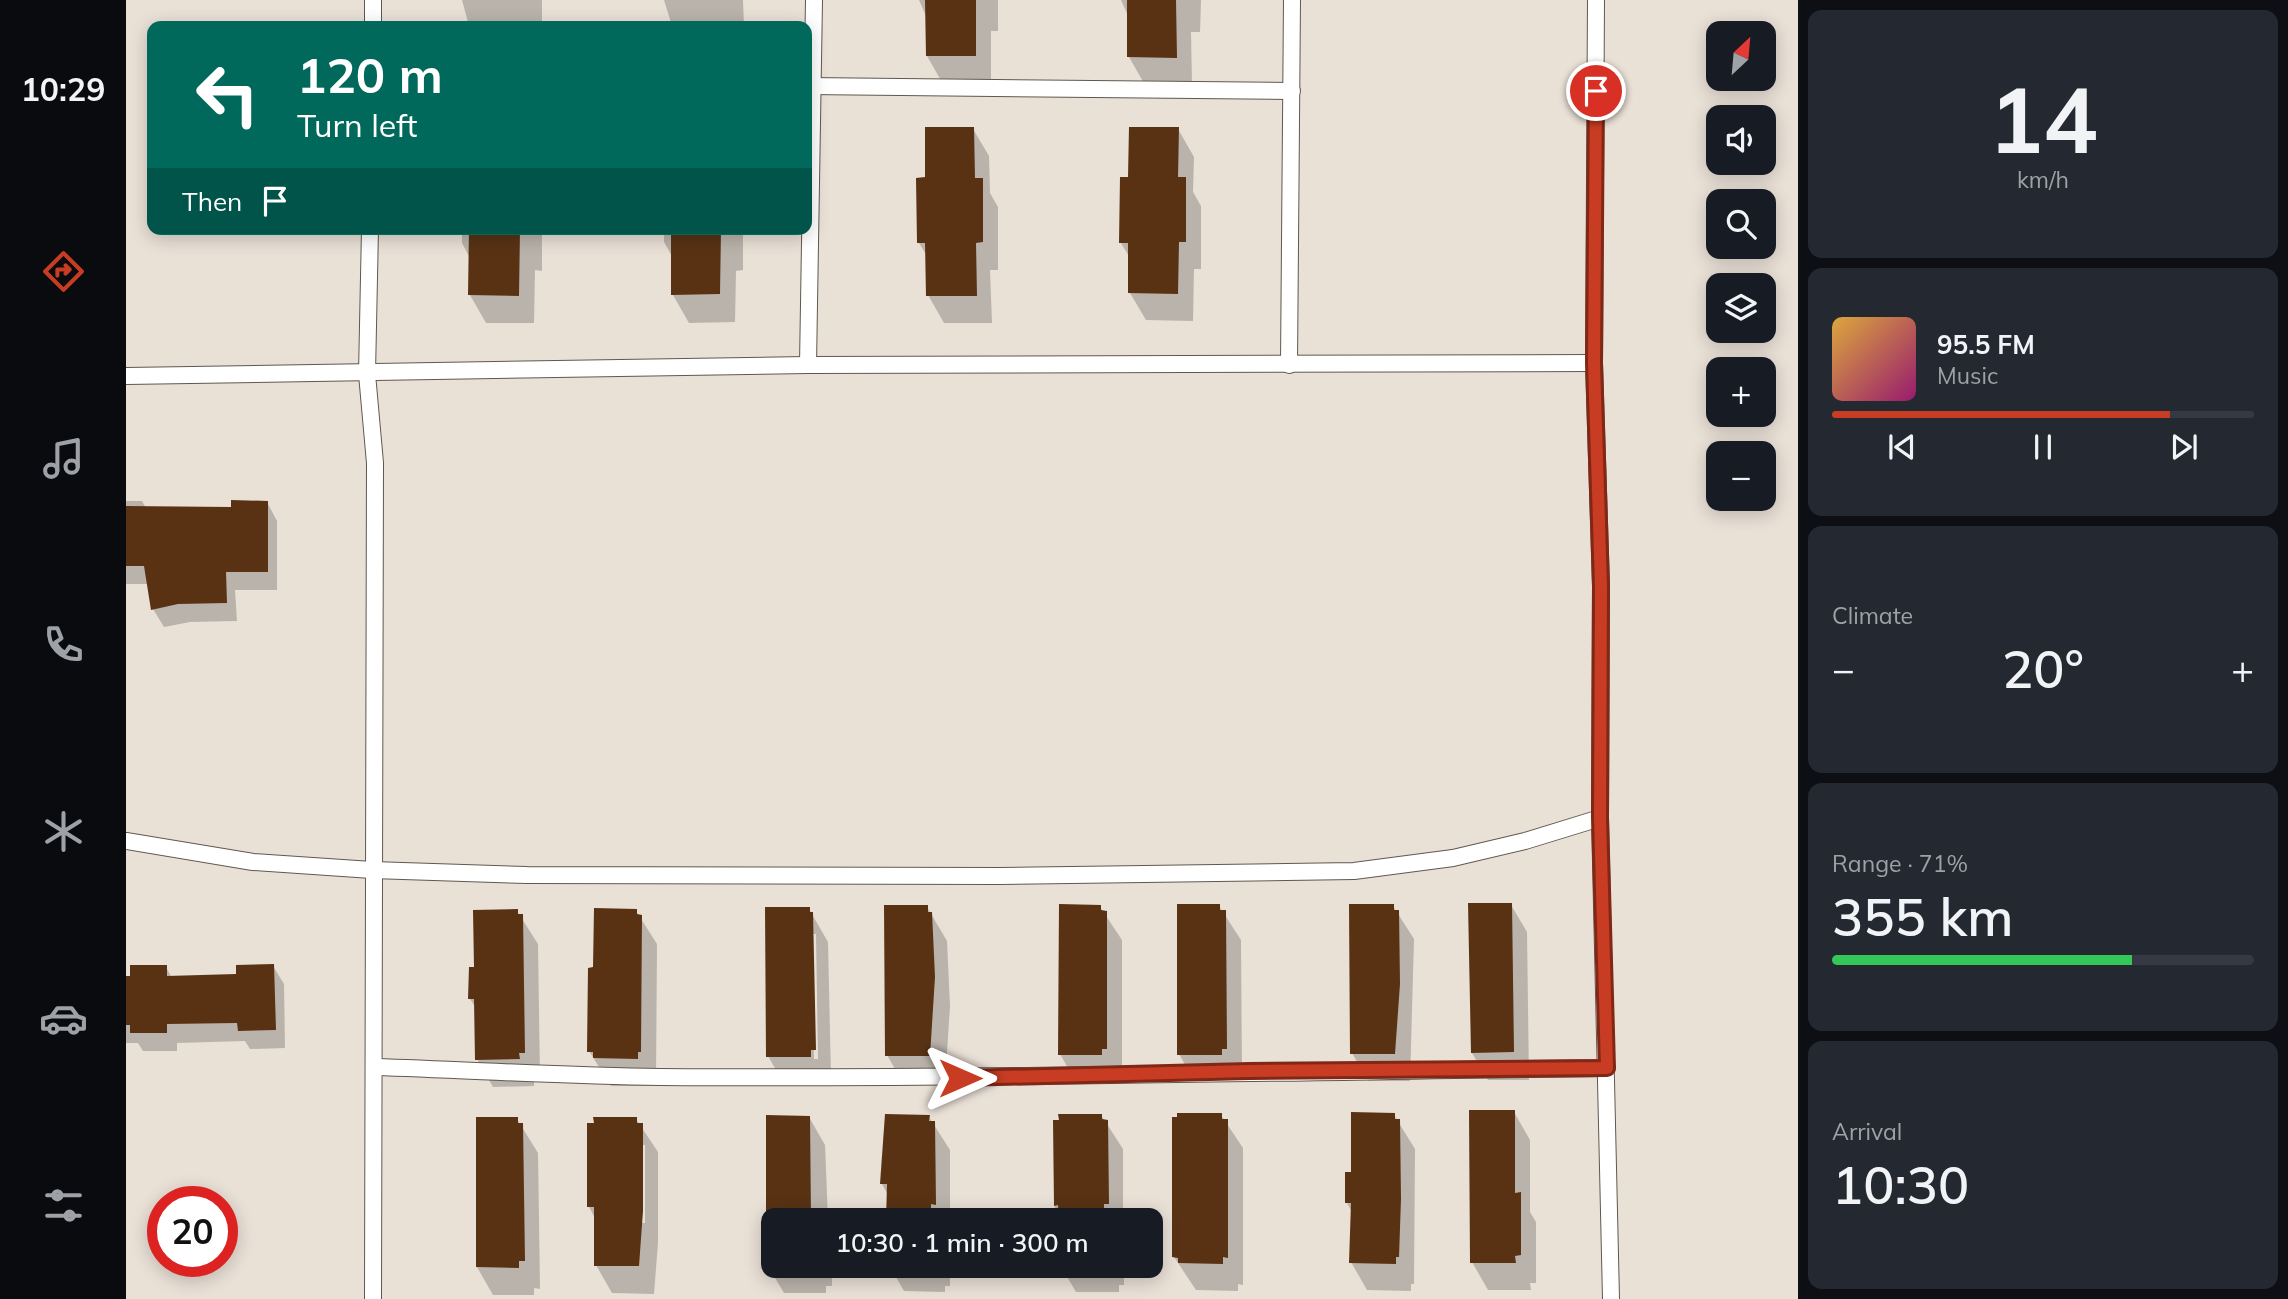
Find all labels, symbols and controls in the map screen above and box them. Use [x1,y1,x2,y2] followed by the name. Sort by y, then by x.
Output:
[1706,21,1776,91] north arrow
[1706,21,1776,511] map controls
[297,44,443,105] text: 120 m
[182,49,273,140] icon: left
[1566,61,1626,121] pin
[1988,62,2098,176] text: 14
[21,69,105,109] text: 10:29
[1577,72,1615,110] icon: arrive
[297,105,417,145] text: Turn left
[1706,105,1776,175] button: sound
[2017,165,2069,194] text: km/h
[256,182,294,220] icon: arrive
[182,185,242,218] text: Then
[1706,189,1776,259] button: search
[39,247,88,296] icon: directions
[1706,273,1776,343] button: layers
[1937,328,2035,361] text: 95.5 FM
[1706,357,1776,427] button: +
[1937,361,1998,390] text: Music
[1883,428,1921,466] icon: previous
[2024,428,2062,466] icon: pause
[2165,428,2203,466] icon: next
[39,434,88,483] icon: music
[1706,441,1776,511] button: −
[1832,601,1913,630] text: Climate
[39,620,88,669] icon: phone
[2002,636,2084,701] text: 20°
[1832,645,1855,693] text: −
[2231,645,2254,693] text: +
[39,807,88,856] icon: climate
[1832,849,1968,878] text: Range · 71%
[1832,884,2013,949] text: 355 km
[39,994,88,1043] icon: car
[923,1041,997,1115] position arrow
[1832,1117,1902,1146] text: Arrival
[1832,1152,1969,1217] text: 10:30
[39,1181,88,1230] icon: filters
[147,1186,238,1277] speed limit sign: 20
[835,1226,1089,1259] text: 10:30 · 1 min · 300 m

